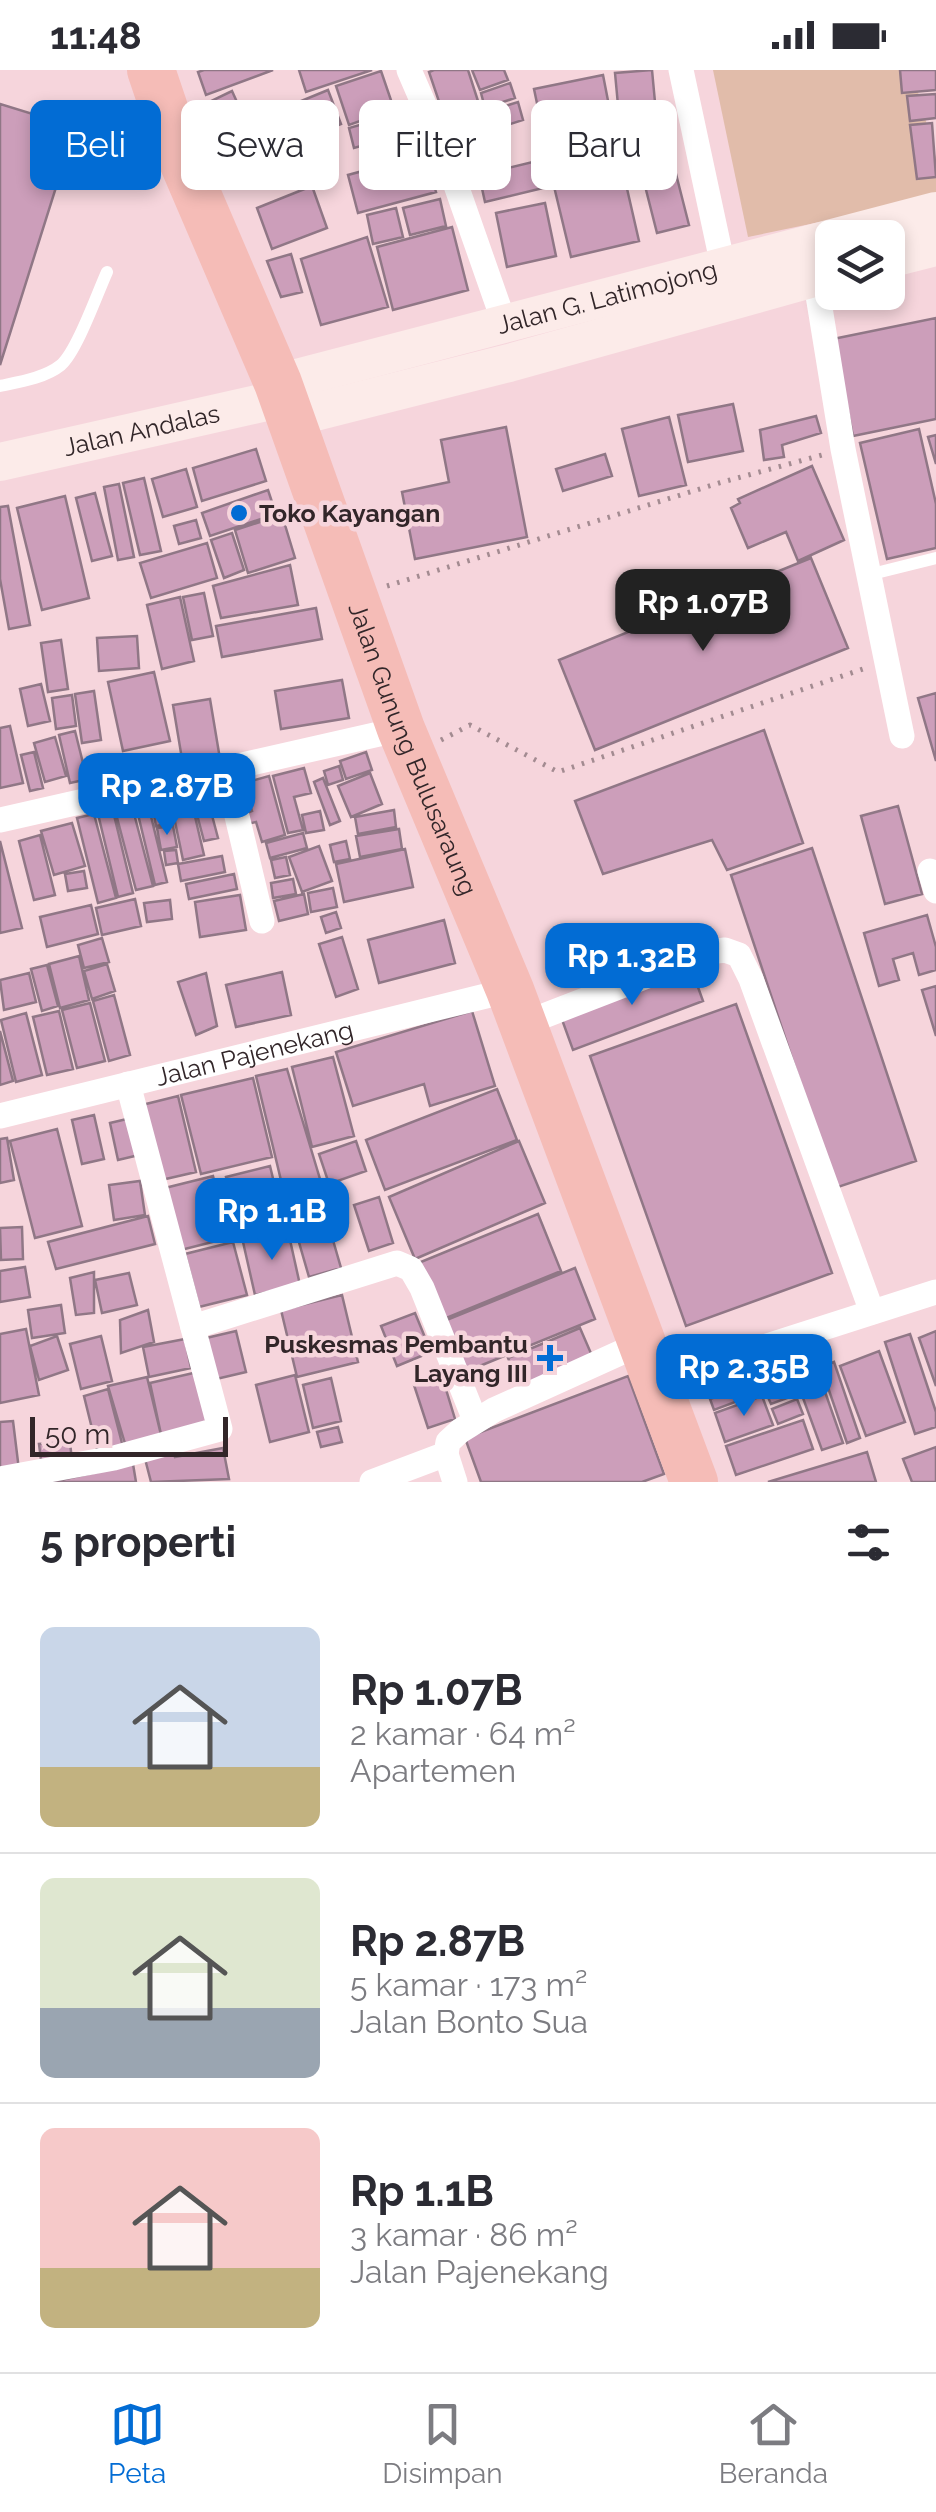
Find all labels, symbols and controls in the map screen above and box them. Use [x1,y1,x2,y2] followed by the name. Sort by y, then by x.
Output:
[50,13,142,58] text: 11:48
[30,100,161,190] chip: Beli
[181,100,339,190] chip: Sewa
[359,100,511,190] chip: Filter
[531,100,677,190] chip: Baru
[815,220,905,310] map controls
[815,220,905,310] button: layers
[494,254,720,340] street label: Jalan G. Latimojong
[60,398,222,462] street label: Jalan Andalas
[259,498,440,528] place label: Toko Kayangan
[228,502,250,524] marker: Toko Kayangan
[600,569,806,654] pin: Rp 1.07B
[637,583,769,620] text: Rp 1.07B
[342,599,484,900] street label: Jalan Gunung Bulusaraung
[64,753,270,838] pin: Rp 2.87B
[100,767,234,804] text: Rp 2.87B
[529,923,735,1008] pin: Rp 1.32B
[567,937,697,974] text: Rp 1.32B
[152,1014,356,1092] street label: Jalan Pajenekang
[180,1178,364,1263] pin: Rp 1.1B
[217,1192,327,1229] text: Rp 1.1B
[264,1329,528,1388] place label: Puskesmas Pembantu Layang III
[641,1334,847,1419] pin: Rp 2.35B
[537,1345,563,1371] marker: Puskesmas Pembantu Layang III
[678,1348,810,1385] text: Rp 2.35B
[30,1412,228,1456] scale bar
[45,1418,110,1451] text: 50 m
[841,1515,896,1570] icon: filters
[40,1518,236,1567] text: 5 properti
[350,1666,523,1715] text: Rp 1.07B
[120,1667,240,1787] icon: home
[350,1715,576,1752] text: 2 kamar · 64 m²
[350,1752,516,1789] text: Apartemen
[350,1917,525,1966] text: Rp 2.87B
[120,1918,240,2038] icon: home
[350,1966,587,2003] text: 5 kamar · 173 m²
[350,2003,588,2040] text: Jalan Bonto Sua
[350,2167,494,2216] text: Rp 1.1B
[120,2168,240,2288] icon: home
[350,2216,578,2253] text: 3 kamar · 86 m²
[350,2253,609,2290] text: Jalan Pajenekang
[108,2397,166,2490] tab: Peta
[382,2397,503,2490] tab: Disimpan
[719,2397,828,2490] tab: Beranda

